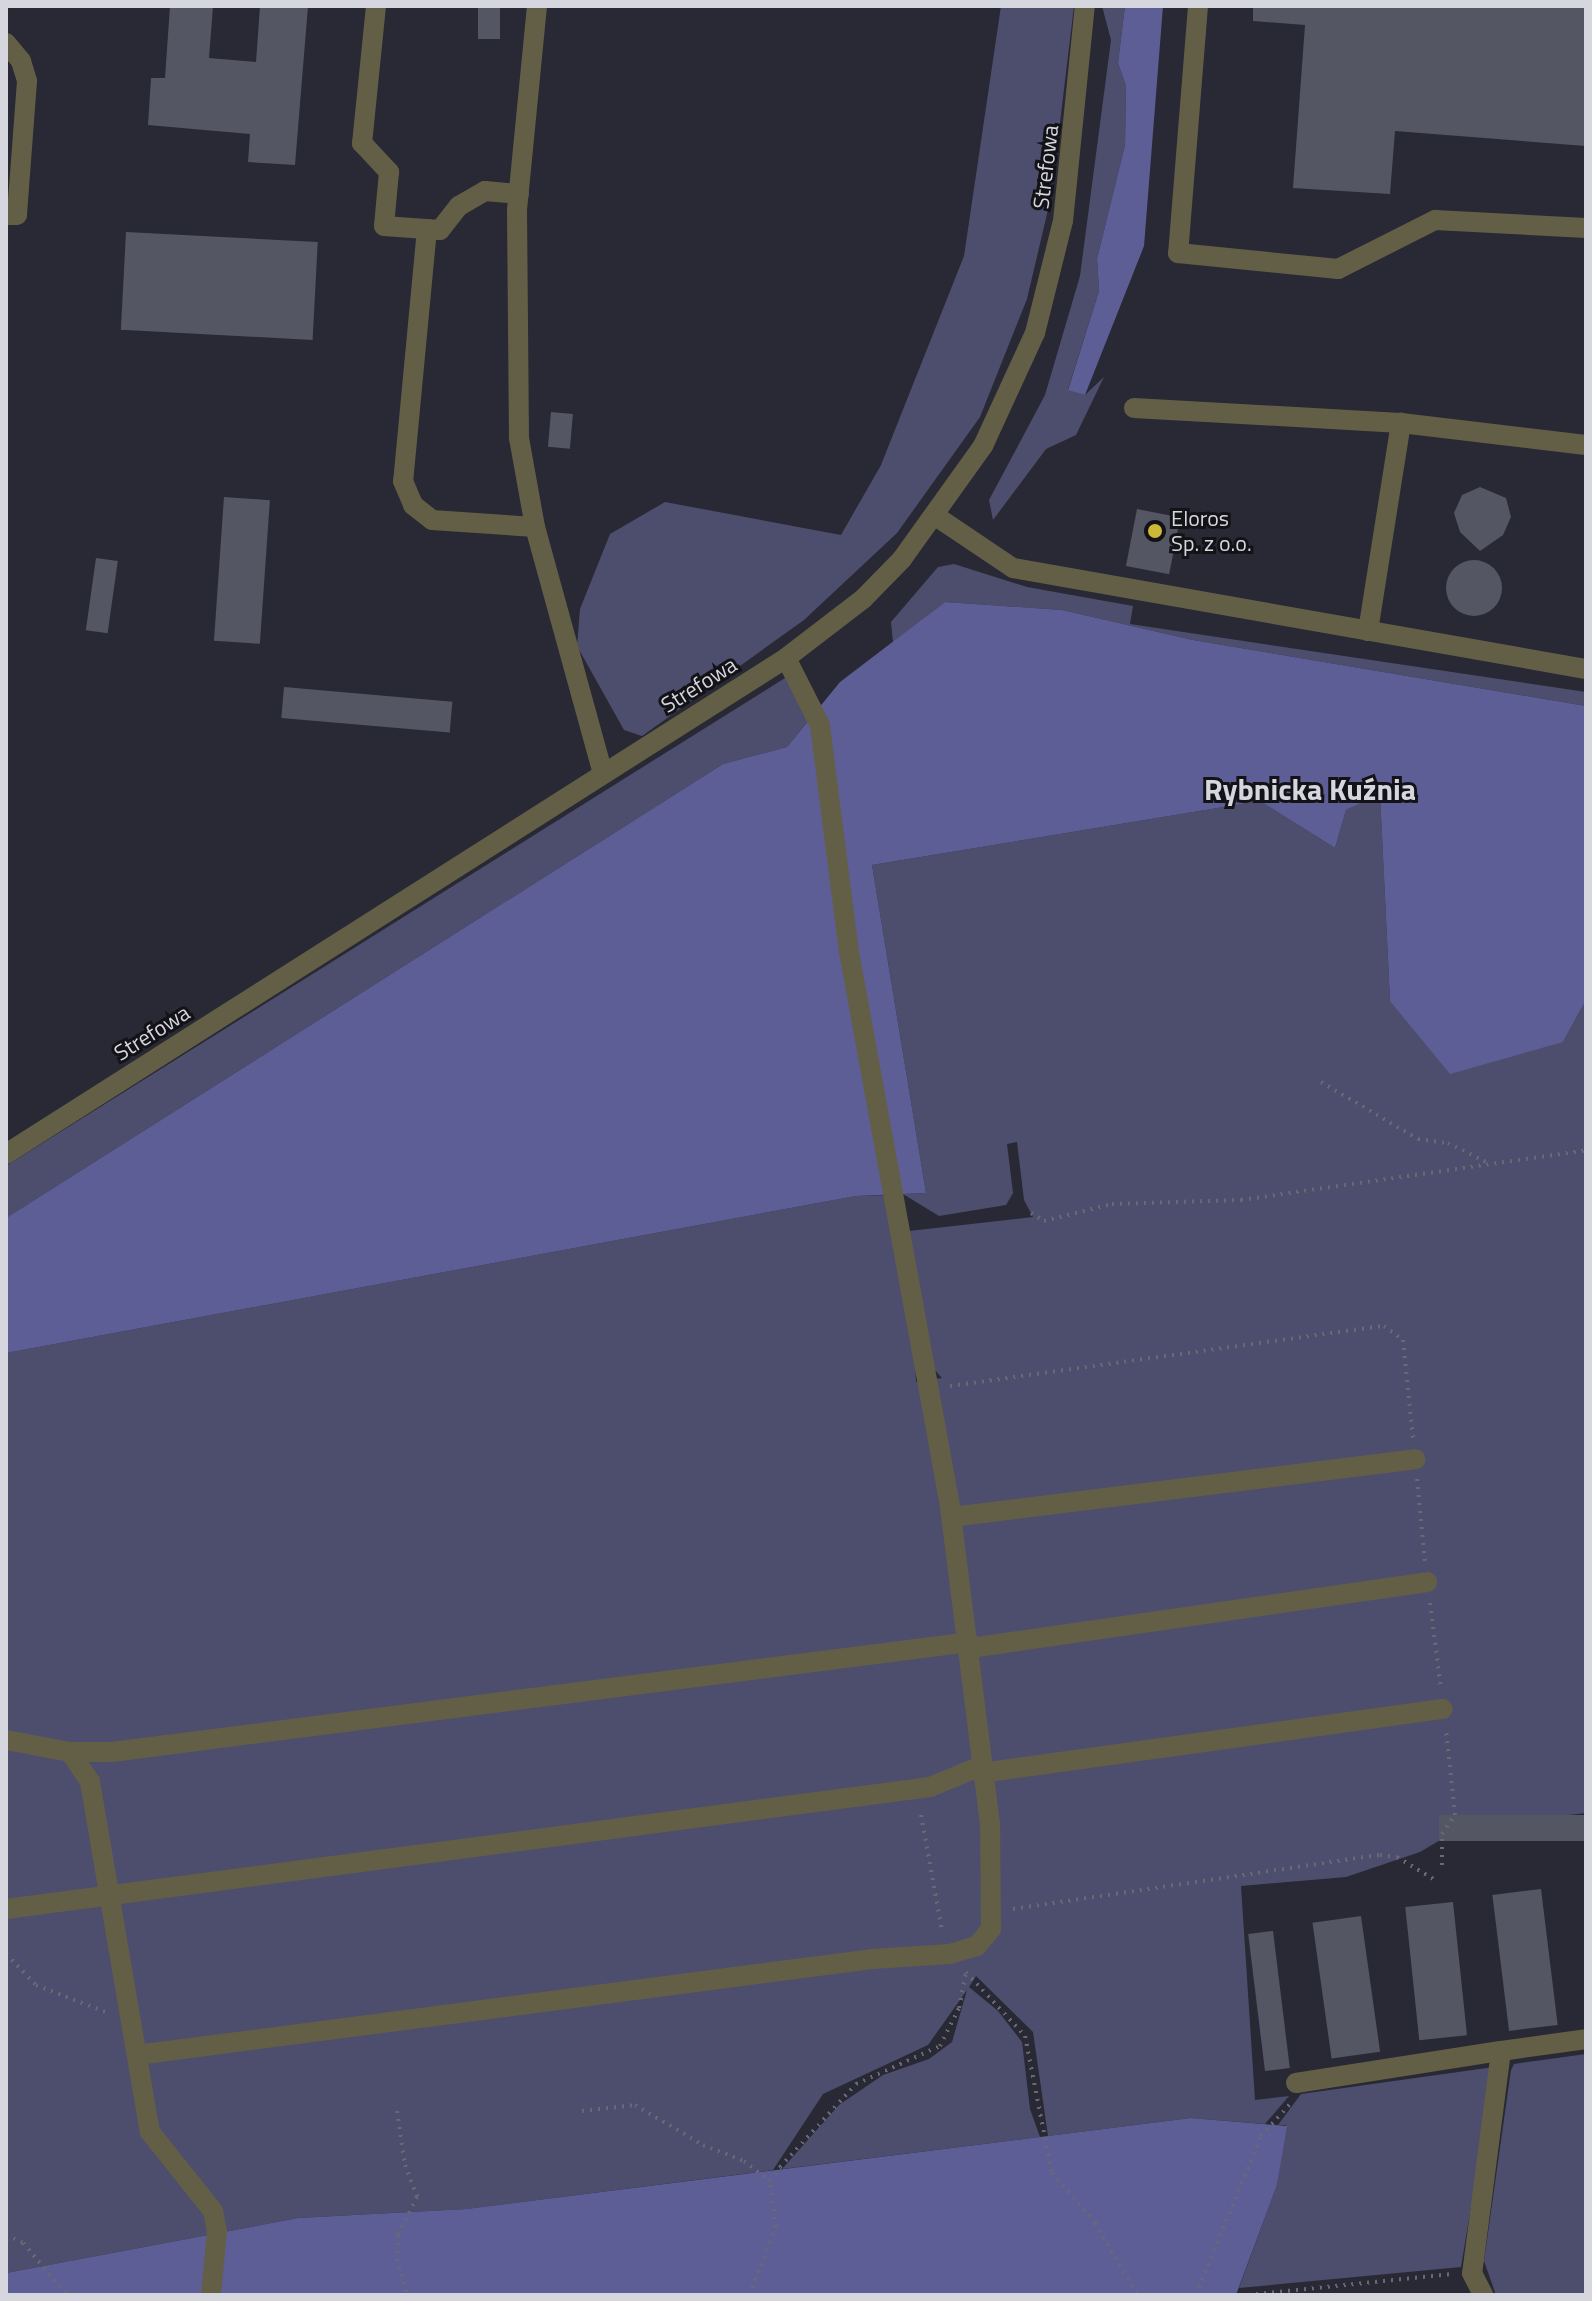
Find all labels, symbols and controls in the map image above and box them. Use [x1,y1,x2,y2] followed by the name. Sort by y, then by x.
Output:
[1028,124,1064,210] street label: Strefowa
[1171,505,1252,556] place label: Eloros Sp. z o.o.
[1146,522,1164,540] marker: Eloros Sp. z o.o.
[656,651,742,719] street label: Strefowa
[1204,771,1416,807] district label: Rybnicka Kuźnia
[109,999,195,1067] street label: Strefowa

